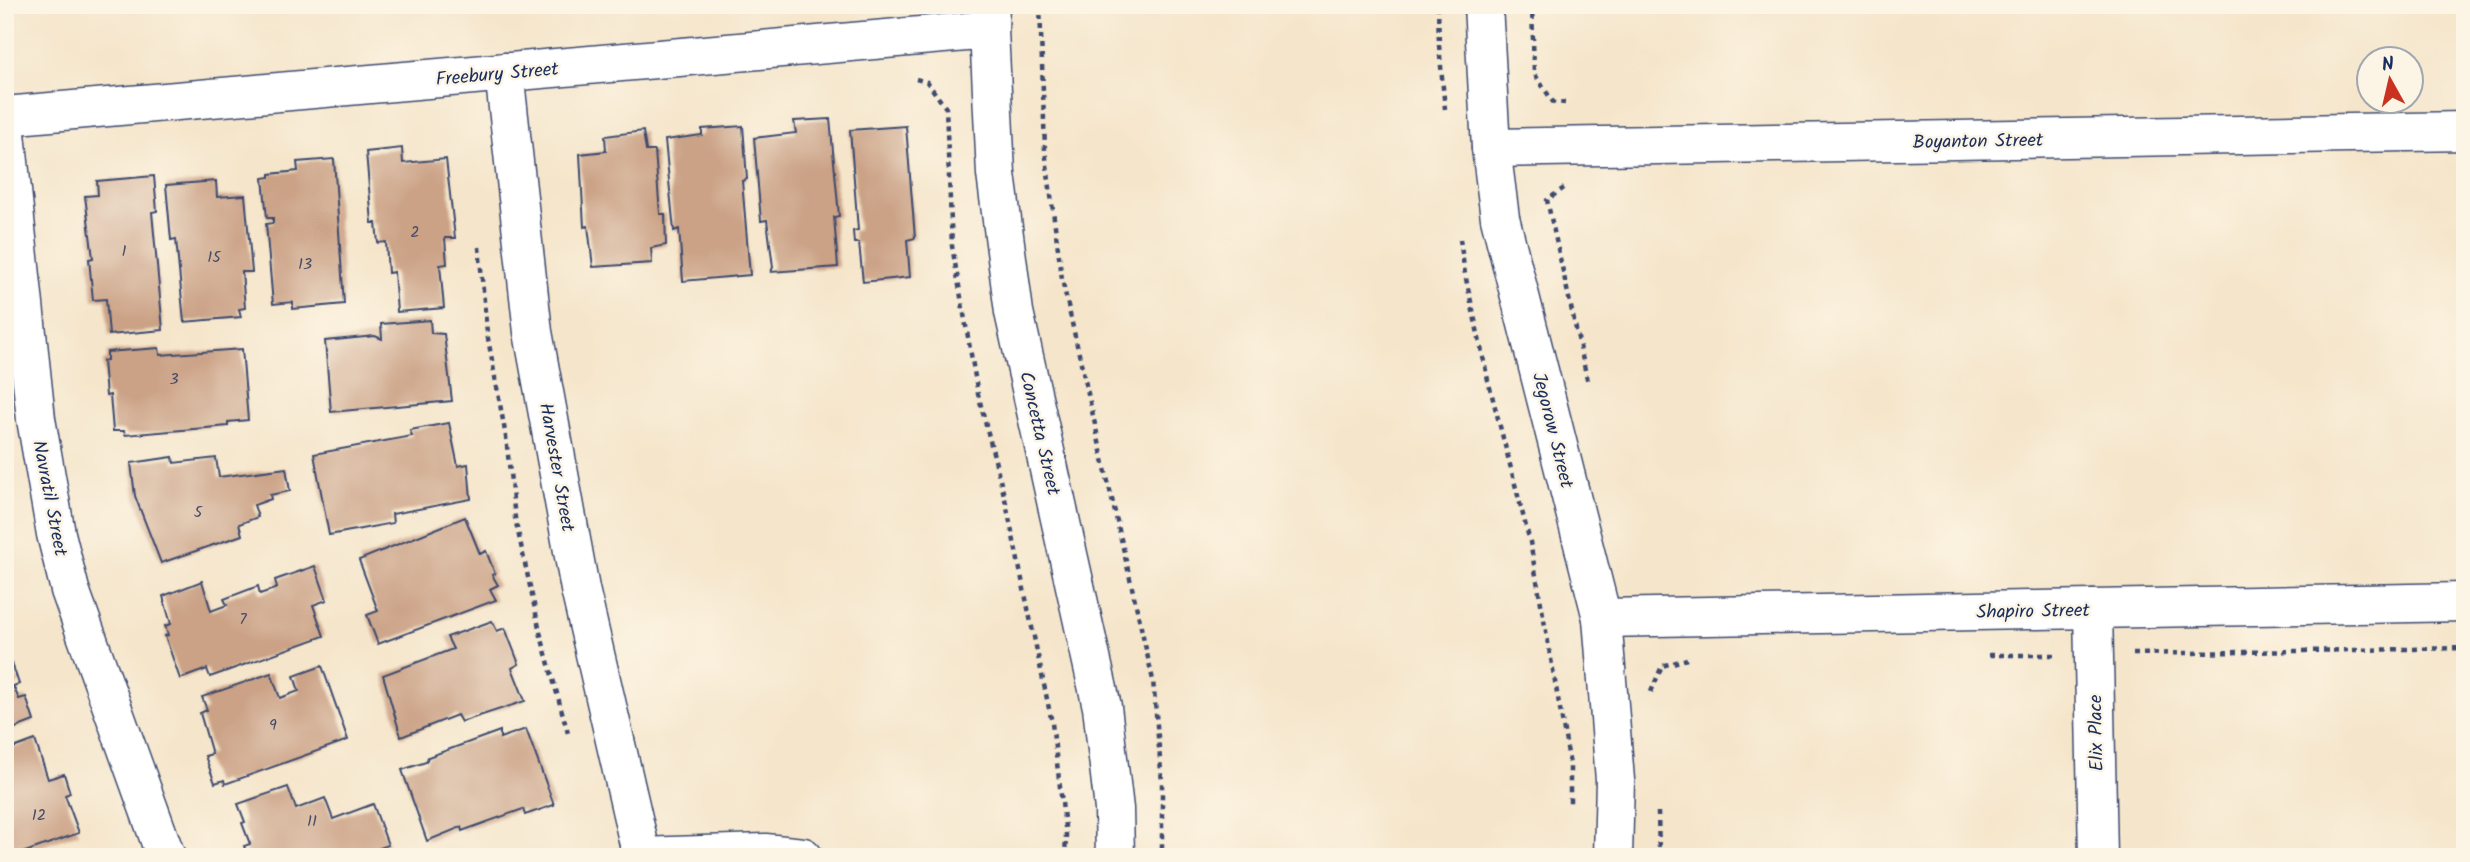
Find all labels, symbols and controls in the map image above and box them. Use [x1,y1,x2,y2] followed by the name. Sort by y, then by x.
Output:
[2354,46,2424,116] north arrow
[2380,49,2396,81] text: N
[434,55,561,95] street label: Freebury Street
[1913,126,2044,158] street label: Boyanton Street
[410,220,420,245] house number: 2
[121,239,127,264] house number: 1
[207,245,222,270] house number: 15
[298,252,312,277] house number: 13
[169,367,179,392] house number: 3
[1010,368,1068,499] street label: Concetta Street
[1523,369,1581,492] street label: Jegorow Street
[530,400,582,535] street label: Harvester Street
[23,438,75,559] street label: Navratil Street
[194,500,204,525] house number: 5
[1976,596,2091,628] street label: Shapiro Street
[239,607,247,632] house number: 7
[2081,694,2113,772] street label: Elix Place
[269,713,277,738] house number: 9
[32,803,46,828] house number: 12
[307,809,317,834] house number: 11

